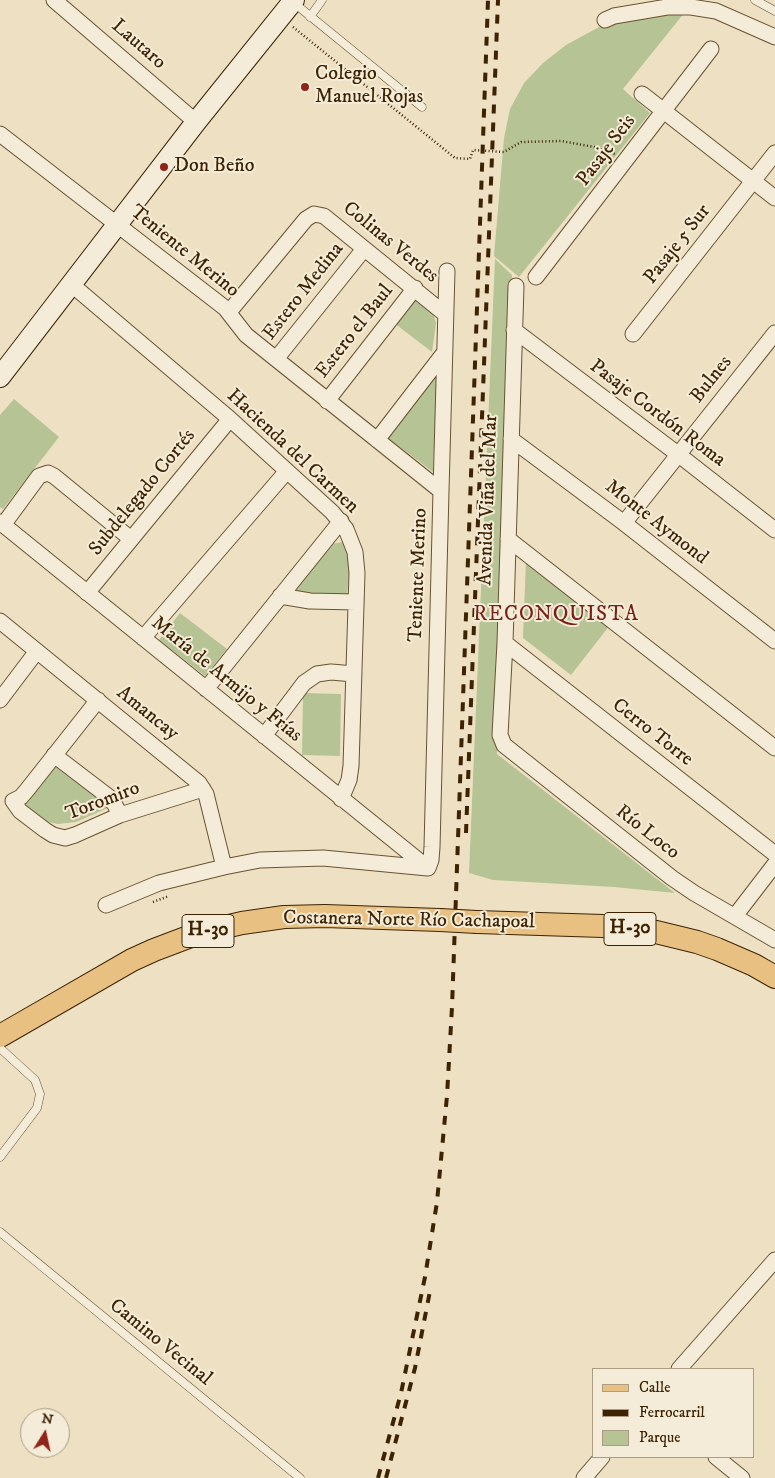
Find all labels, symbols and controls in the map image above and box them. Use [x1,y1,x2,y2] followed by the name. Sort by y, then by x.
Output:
[106,15,170,75] street label: Lautaro
[315,63,423,110] place label: Colegio Manuel Rojas
[299,81,311,93] marker: Colegio Manuel Rojas
[572,111,642,191] street label: Pasaje Seis
[174,155,254,179] place label: Don Beño
[158,161,170,173] marker: Don Beño
[337,197,443,289] street label: Colinas Verdes
[639,200,717,290] street label: Pasaje 5 Sur
[125,201,243,303] street label: Teniente Merino
[258,238,350,346] street label: Estero Medina
[311,280,399,384] street label: Estero el Baul
[686,351,738,409] street label: Bulnes
[584,355,730,473] street label: Pasaje Cordón Roma
[221,385,363,519] street label: Hacienda del Carmen
[474,414,504,586] street label: Avenida Viña del Mar
[85,425,201,561] street label: Subdelegado Cortés
[600,475,712,571] street label: Monte Aymond
[405,508,433,642] street label: Teniente Merino
[472,603,640,629] district label: RECONQUISTA
[146,612,306,748] street label: María de Armijo y Frías
[111,682,183,746] street label: Amancay
[607,694,697,772] street label: Cerro Torre
[63,777,143,827] street label: Toromiro
[610,800,684,866] street label: Río Loco
[283,907,535,935] street label: Costanera Norte Río Cachapoal
[604,912,656,946] road number: H-30
[182,914,234,948] road number: H-30
[104,1294,216,1392] street label: Camino Vecinal
[592,1368,755,1458] legend
[639,1378,671,1397] text: Calle
[639,1403,705,1422] text: Ferrocarril
[20,1408,70,1458] north arrow
[40,1409,55,1429] text: N
[639,1428,680,1447] text: Parque

